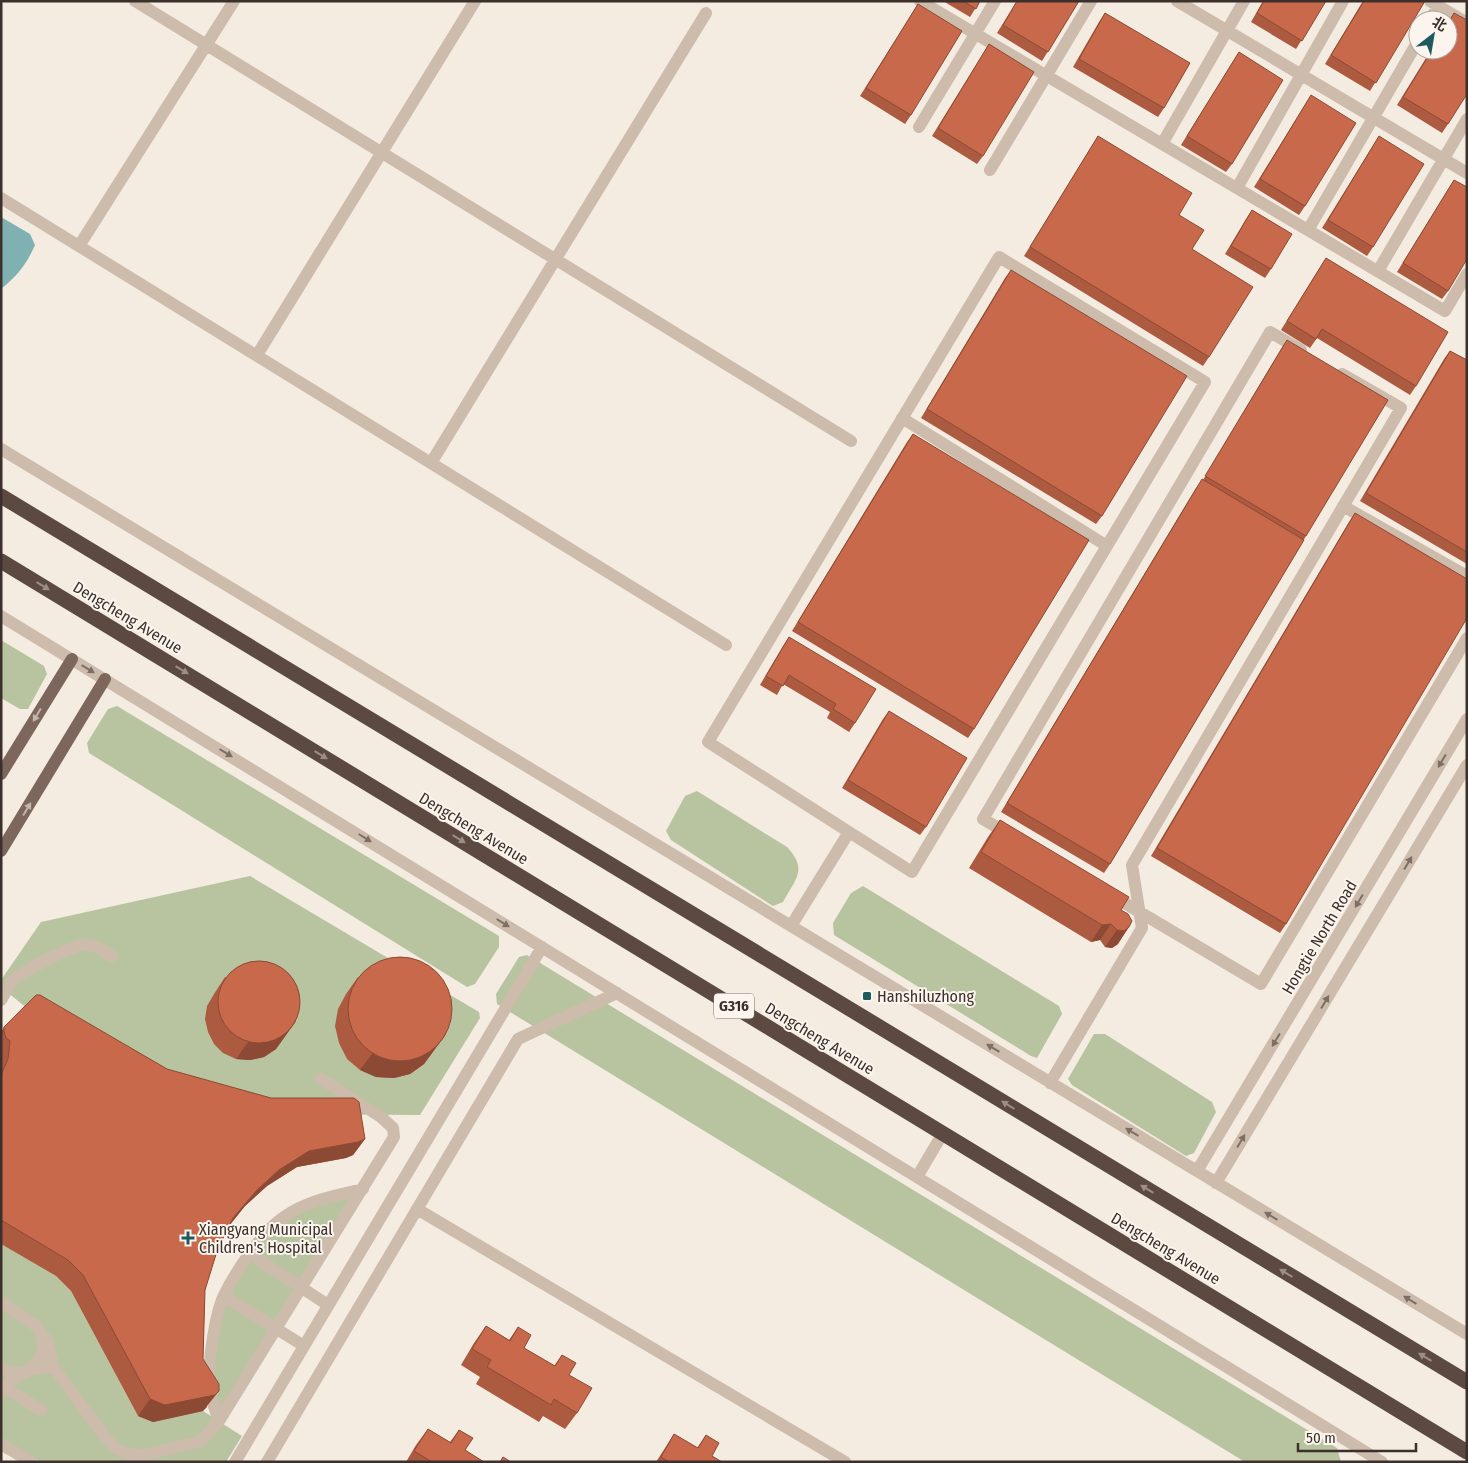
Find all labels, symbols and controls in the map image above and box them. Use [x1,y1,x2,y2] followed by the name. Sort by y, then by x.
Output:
[1408,10,1458,60] north arrow
[1429,13,1450,35] text: 北
[70,577,186,658] street label: Dengcheng Avenue
[36,581,49,590] one-way arrow
[81,664,94,673] one-way arrow
[175,666,188,675] one-way arrow
[32,709,42,722] one-way arrow
[220,749,233,758] one-way arrow
[314,750,327,759] one-way arrow
[1437,754,1446,767] one-way arrow
[416,788,532,869] street label: Dengcheng Avenue
[22,802,31,815] one-way arrow
[358,834,371,843] one-way arrow
[453,835,466,844] one-way arrow
[1404,856,1413,869] one-way arrow
[1278,877,1361,998] street label: Hongtie North Road
[1355,894,1364,907] one-way arrow
[497,919,510,928] one-way arrow
[877,987,974,1006] place label: Hanshiluzhong
[861,990,873,1002] marker: Hanshiluzhong
[714,994,754,1018] road number: G316
[1320,995,1329,1008] one-way arrow
[762,998,878,1079] street label: Dengcheng Avenue
[1272,1034,1281,1047] one-way arrow
[986,1043,999,1053] one-way arrow
[1001,1100,1014,1109] one-way arrow
[1125,1127,1138,1136] one-way arrow
[1237,1135,1246,1148] one-way arrow
[1140,1185,1153,1194] one-way arrow
[1108,1208,1224,1289] street label: Dengcheng Avenue
[1264,1212,1277,1221] one-way arrow
[199,1220,332,1257] place label: Xiangyang Municipal Children's Hospital
[181,1231,195,1245] marker: Xiangyang Municipal Children's Hospital
[1279,1269,1292,1278] one-way arrow
[1404,1296,1417,1305] one-way arrow
[1419,1353,1432,1362] one-way arrow
[1298,1420,1416,1452] scale bar
[1306,1429,1336,1447] text: 50 m

